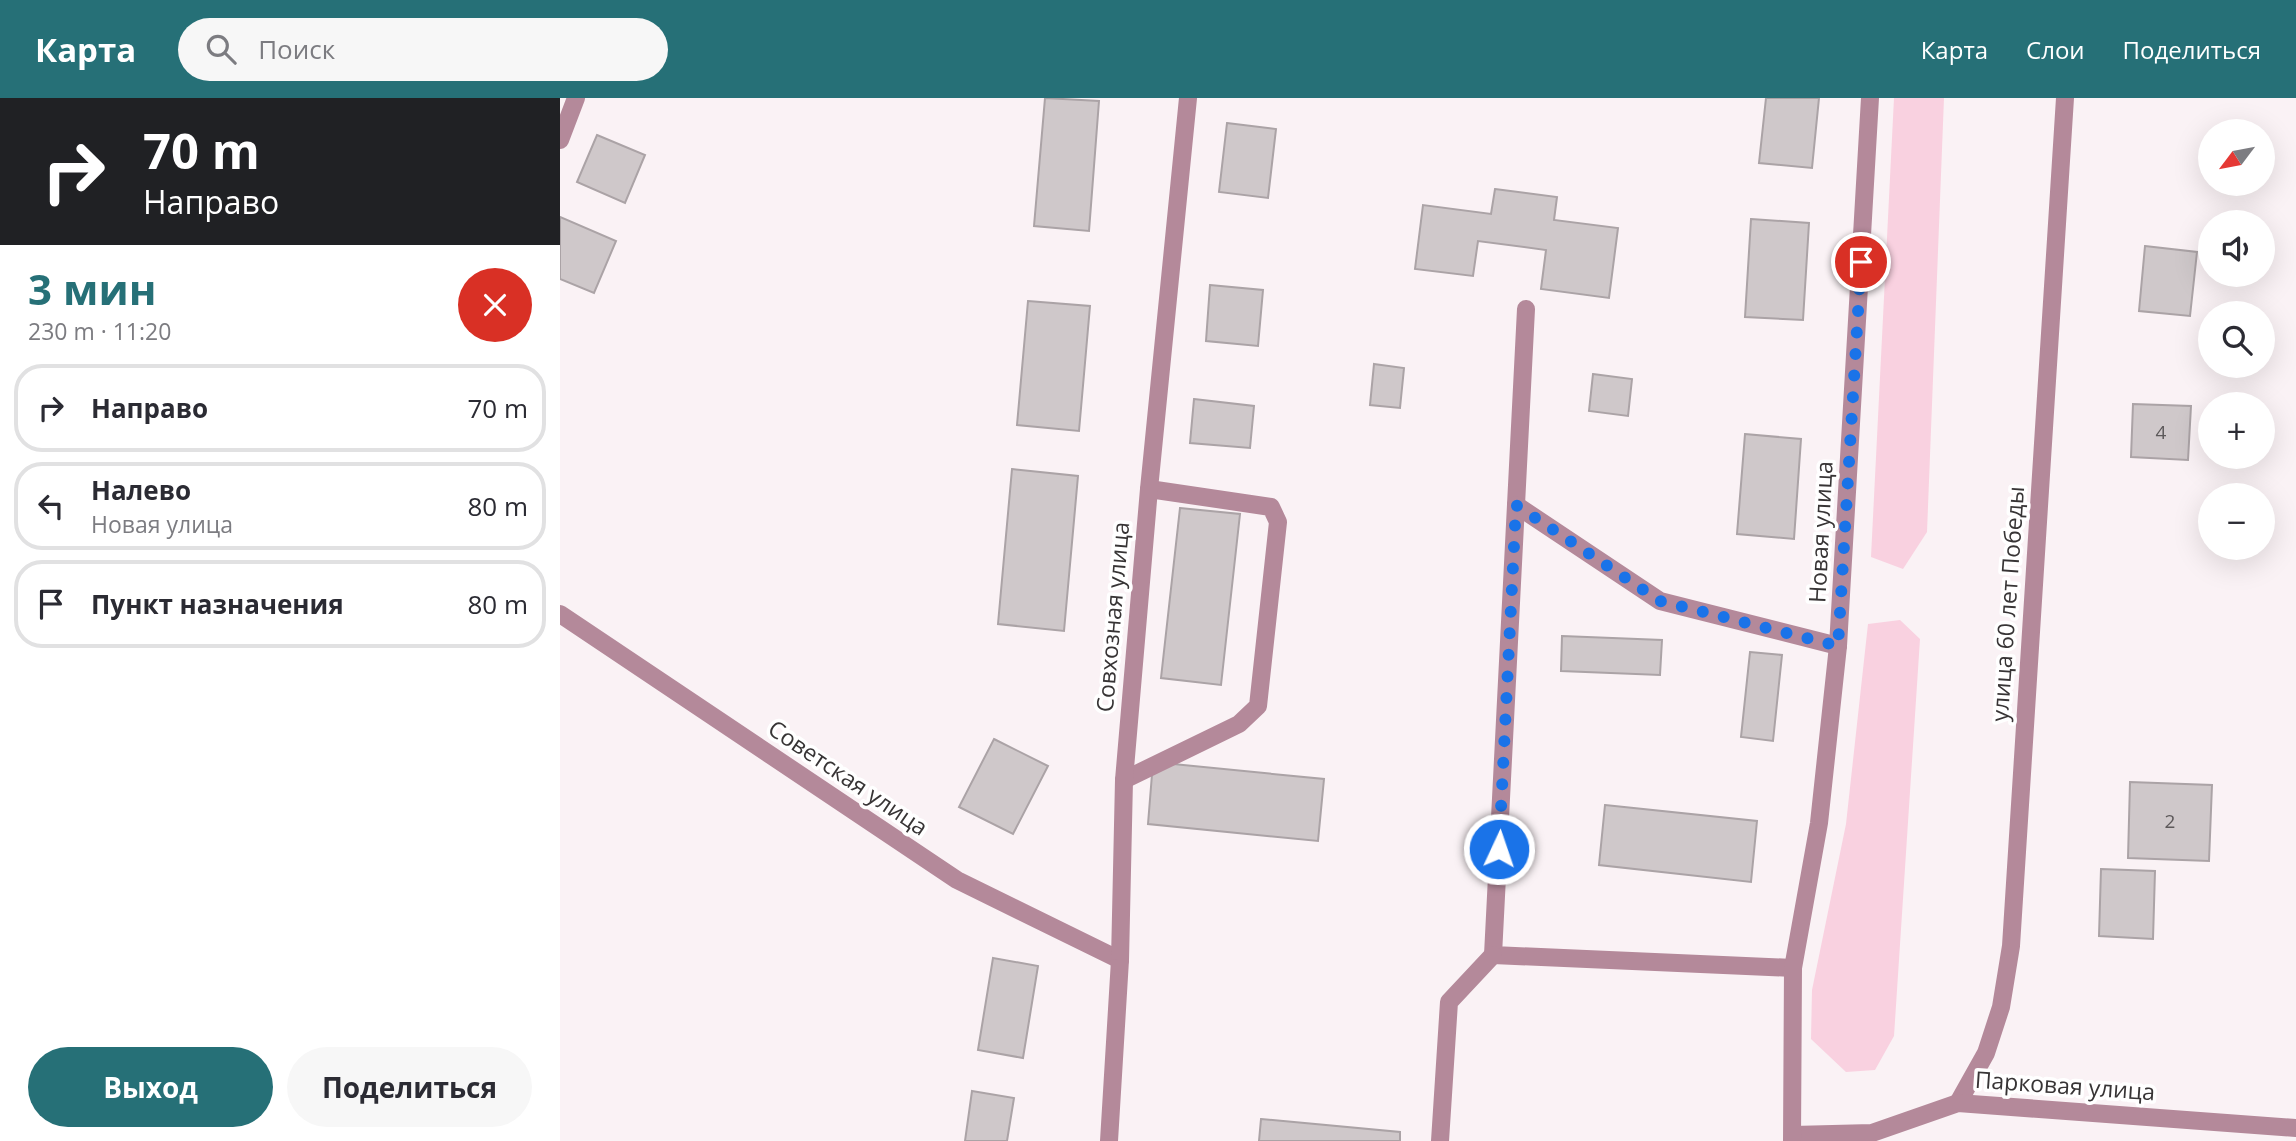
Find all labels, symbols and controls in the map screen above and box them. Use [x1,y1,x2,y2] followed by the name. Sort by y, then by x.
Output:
[178,18,668,81] search box
[35,27,136,72] text: Карта
[202,30,240,68] icon: search
[258,31,335,67] text: Поиск
[1921,33,1988,66] text: Карта
[2026,33,2085,66] text: Слои
[2123,33,2261,66] text: Поделиться
[143,117,260,183] text: 70 m
[2198,119,2275,196] north arrow
[2198,119,2275,560] map controls
[28,126,119,217] icon: right
[143,180,279,223] text: Направо
[2198,210,2275,287] button: sound
[1831,232,1891,292] pin
[1842,243,1880,281] icon: arrive
[28,260,156,317] text: 3 мин
[458,268,532,342] button: close
[2198,301,2275,378] button: search
[28,315,171,347] text: 230 m · 11:20
[32,389,70,427] icon: right
[91,390,208,426] text: Направо
[467,390,528,426] text: 70 m
[2198,392,2275,469] button: +
[2156,419,2167,445] house number: 4
[1800,460,1840,604] street label: Новая улица
[91,472,191,508] text: Налево
[2198,483,2275,560] button: −
[1983,485,2031,723] street label: улица 60 лет Победы
[32,487,70,525] icon: left
[467,488,528,524] text: 80 m
[91,508,233,540] text: Новая улица
[1088,520,1136,713] street label: Совхозная улица
[32,585,70,623] icon: arrive
[91,586,344,622] text: Пункт назначения
[467,586,528,622] text: 80 m
[762,712,935,842] street label: Советская улица
[2165,808,2175,834] house number: 2
[1462,812,1536,886] position arrow
[28,1047,273,1127] button: Выход
[287,1047,532,1127] button: Поделиться
[1974,1063,2156,1107] street label: Парковая улица

